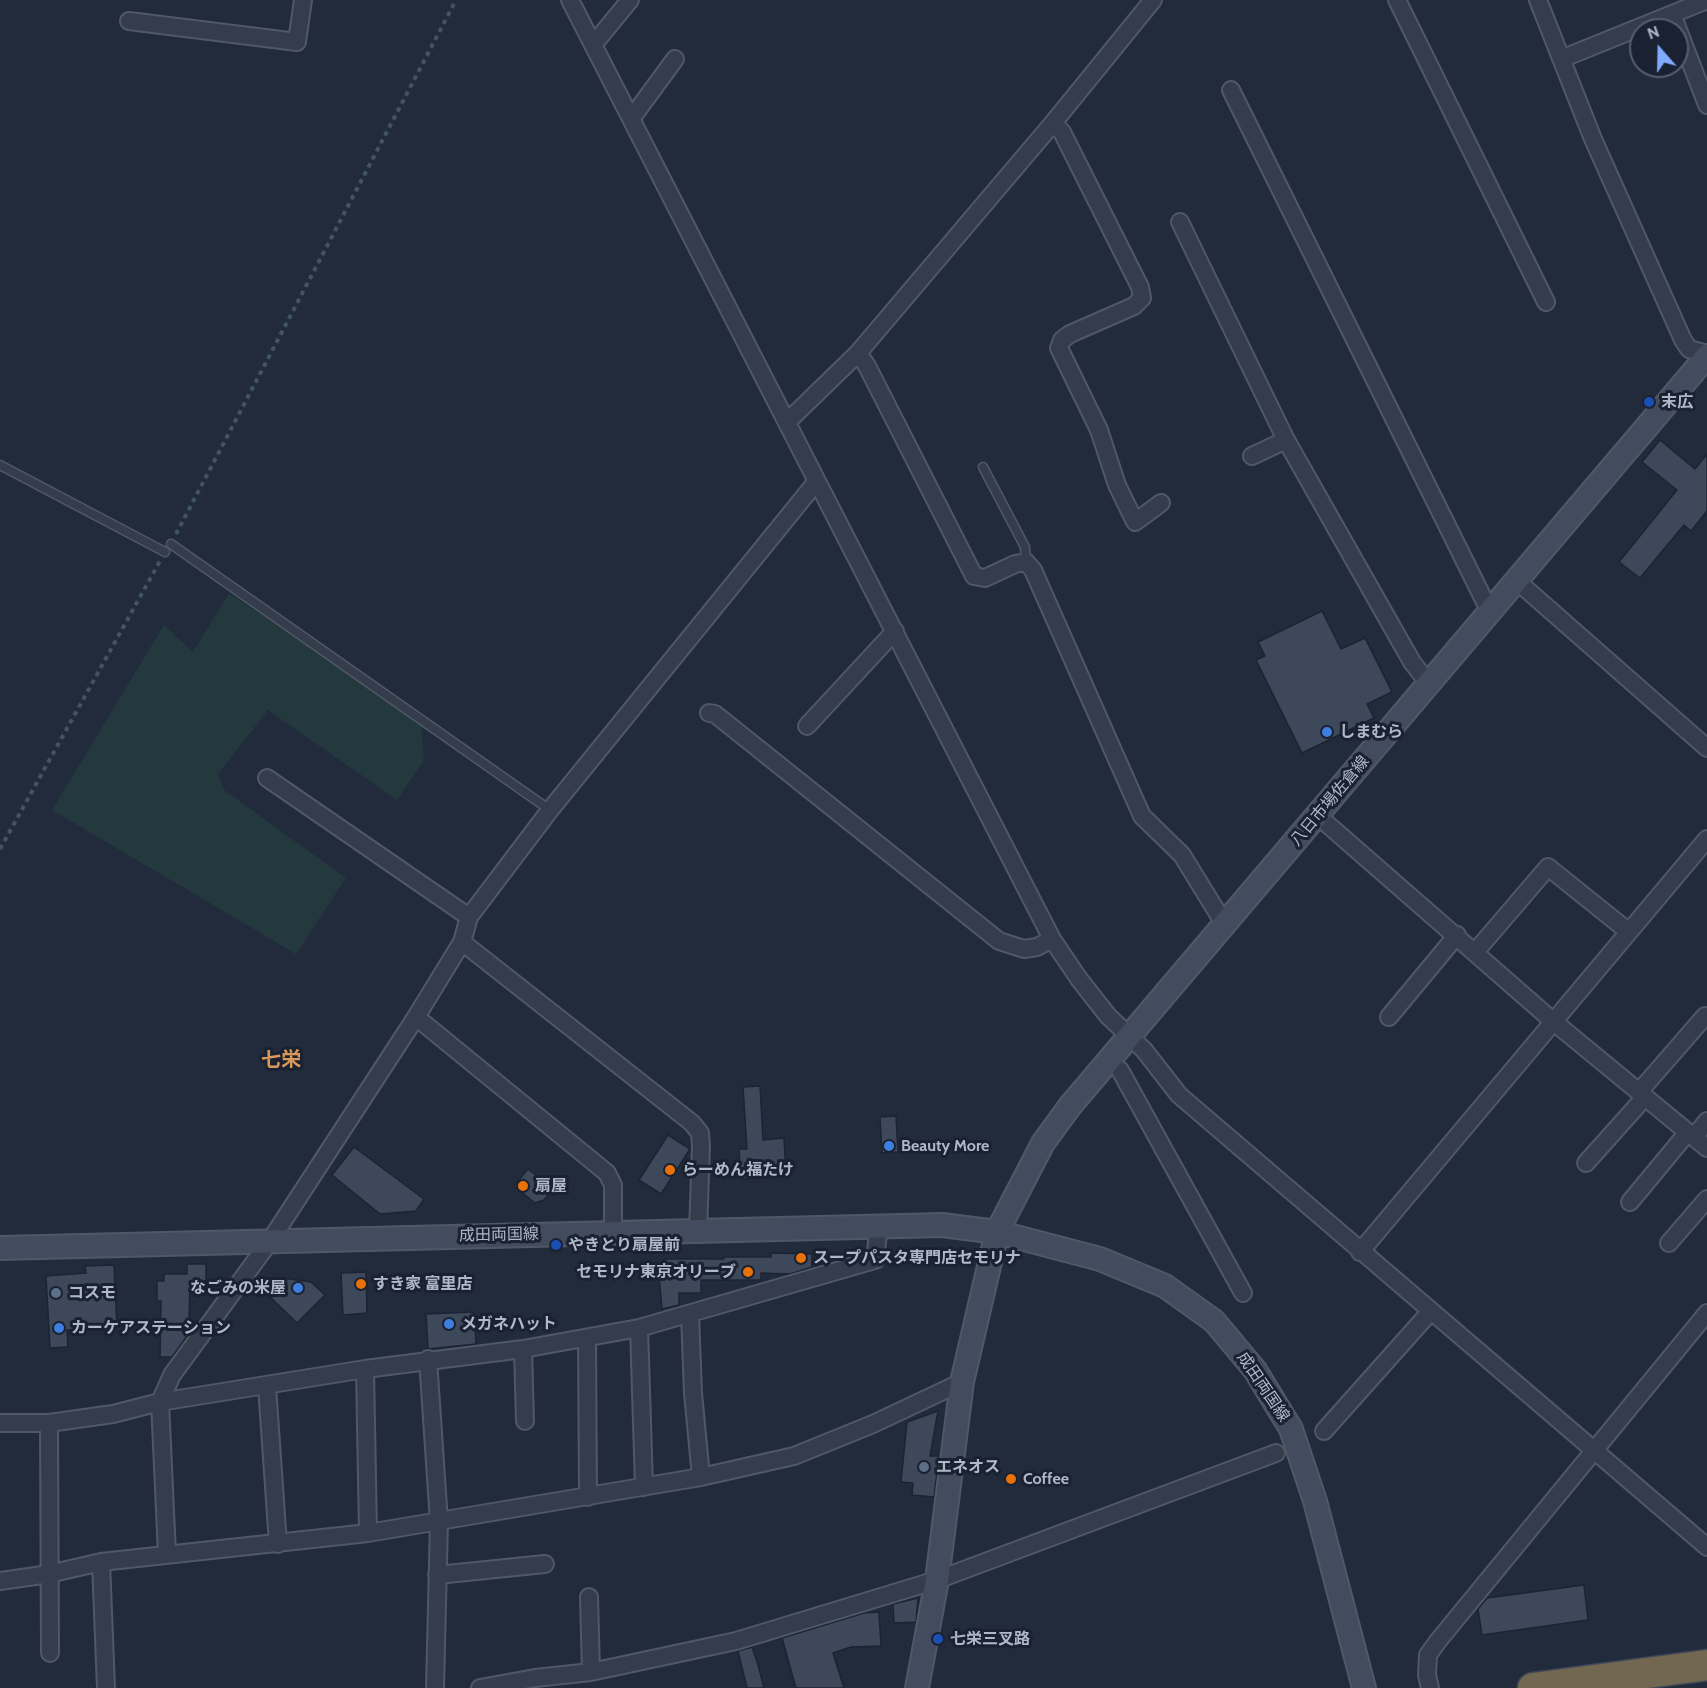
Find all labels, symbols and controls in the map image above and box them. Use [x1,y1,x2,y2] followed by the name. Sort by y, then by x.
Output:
[1629,18,1689,78] north arrow
[1645,22,1662,43] text: N
[1661,392,1693,412] place label: 末広
[1642,395,1656,409] marker: 末広
[1339,722,1403,742] place label: しまむら
[1320,725,1334,739] marker: しまむら
[1287,752,1373,850] street label: 八日市場佐倉線
[261,1048,301,1072] district label: 七栄
[901,1136,989,1156] place label: Beauty More
[882,1139,896,1153] marker: Beauty More
[682,1160,794,1180] place label: らーめん福たけ
[663,1163,677,1177] marker: らーめん福たけ
[535,1176,567,1196] place label: 扇屋
[516,1179,530,1193] marker: 扇屋
[459,1225,539,1245] street label: 成田両国線
[568,1235,680,1255] place label: やきとり扇屋前
[549,1238,563,1252] marker: やきとり扇屋前
[813,1248,1021,1268] place label: スープパスタ専門店セモリナ
[794,1251,808,1265] marker: スープパスタ専門店セモリナ
[576,1262,736,1282] place label: セモリナ東京オリーブ
[741,1265,755,1279] marker: セモリナ東京オリーブ
[373,1274,473,1294] place label: すき家 富里店
[354,1277,368,1291] marker: すき家 富里店
[190,1278,286,1298] place label: なごみの米屋
[291,1281,305,1295] marker: なごみの米屋
[68,1283,116,1303] place label: コスモ
[49,1286,63,1300] marker: コスモ
[461,1314,557,1334] place label: メガネハット
[442,1317,456,1331] marker: メガネハット
[71,1318,231,1338] place label: カーケアステーション
[52,1321,66,1335] marker: カーケアステーション
[1233,1348,1293,1426] street label: 成田両国線
[936,1457,1000,1477] place label: エネオス
[917,1460,931,1474] marker: エネオス
[1023,1469,1069,1489] place label: Coffee
[1004,1472,1018,1486] marker: Coffee
[950,1629,1030,1649] place label: 七栄三叉路
[931,1632,945,1646] marker: 七栄三叉路

